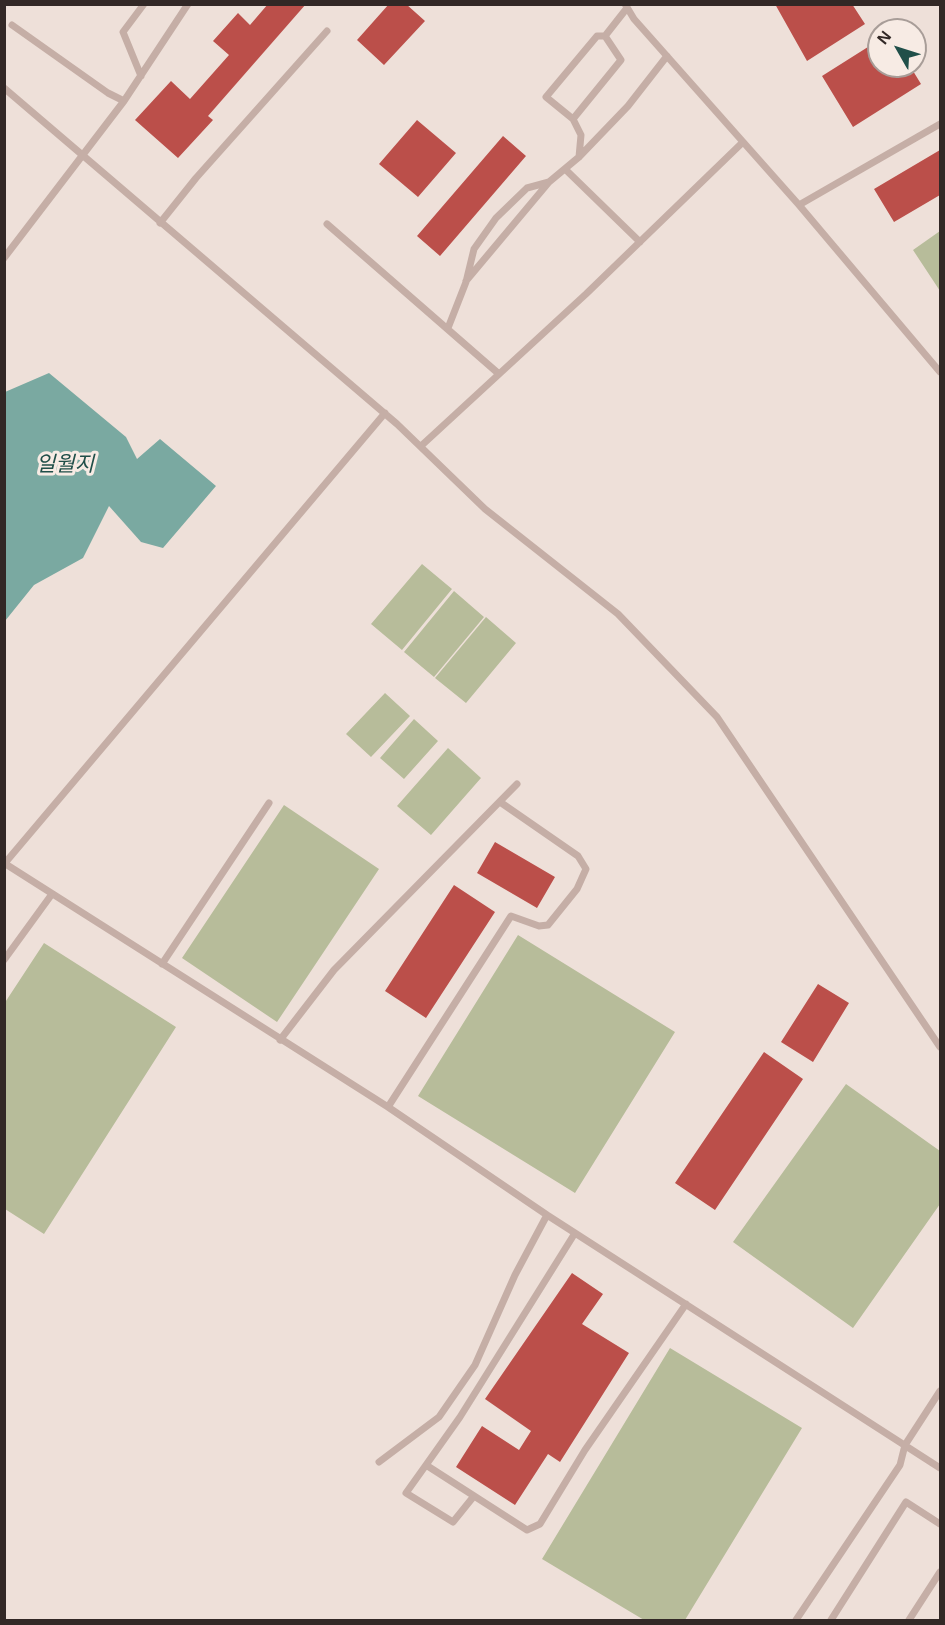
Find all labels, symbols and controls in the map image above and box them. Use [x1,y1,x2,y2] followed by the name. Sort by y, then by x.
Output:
[867,18,927,78] north arrow
[874,28,894,47] text: N
[36,452,94,478] water label: 일월지

